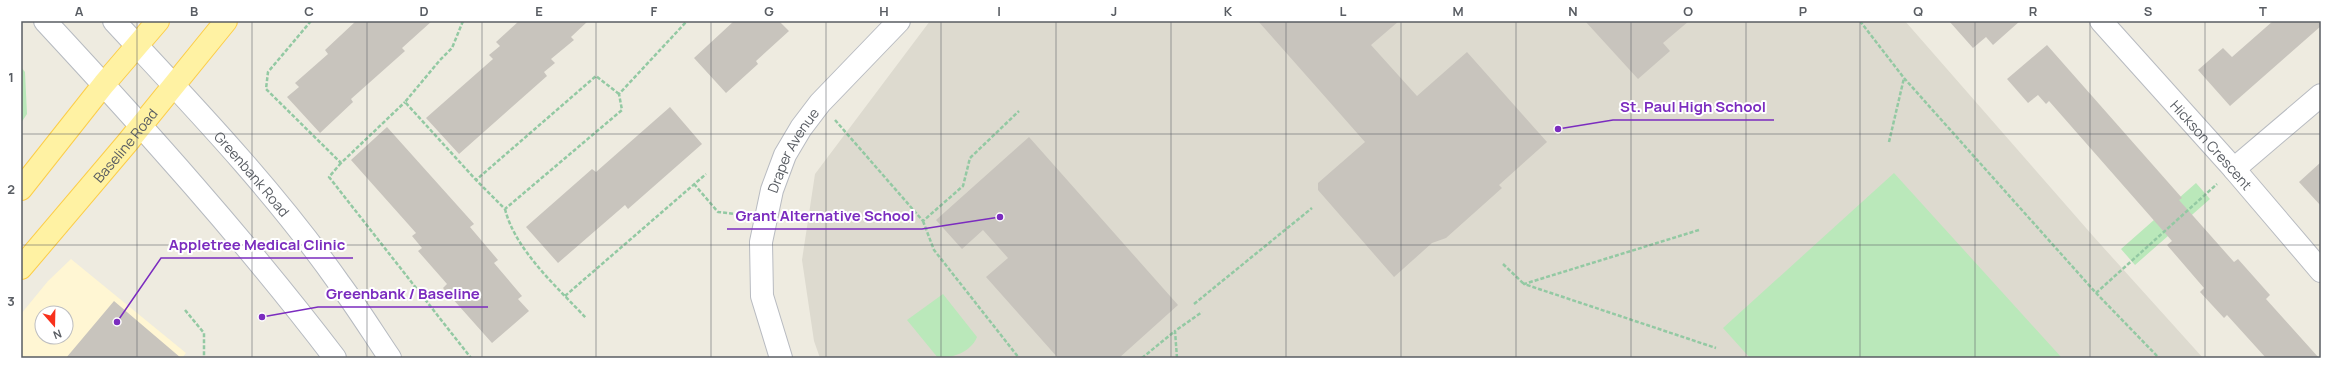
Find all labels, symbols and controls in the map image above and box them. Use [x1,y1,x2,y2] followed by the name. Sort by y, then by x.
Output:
[75,2,84,20] text: A
[190,2,198,20] text: B
[304,2,314,20] text: C
[419,2,429,20] text: D
[535,2,543,20] text: E
[651,2,658,20] text: F
[764,2,774,20] text: G
[879,2,889,20] text: H
[997,2,1001,20] text: I
[1111,2,1117,20] text: J
[1224,2,1233,20] text: K
[1340,2,1347,20] text: L
[1452,2,1464,20] text: M
[1568,2,1578,20] text: N
[1683,2,1693,20] text: O
[1799,2,1807,20] text: P
[1913,2,1923,20] text: Q
[2029,2,2038,20] text: R
[2144,2,2153,20] text: S
[2259,2,2267,20] text: T
[8,68,14,86] text: 1
[1613,93,1774,120] callout: St. Paul High School
[1620,96,1766,117] text: St. Paul High School
[2167,96,2257,194] street label: Hickson Crescent
[88,104,161,186] street label: Baseline Road
[762,104,823,195] street label: Draper Avenue
[210,127,294,220] street label: Greenbank Road
[7,180,15,198] text: 2
[727,202,922,229] callout: Grant Alternative School
[735,205,915,226] text: Grant Alternative School
[161,231,353,258] callout: Appletree Medical Clinic
[169,234,346,255] text: Appletree Medical Clinic
[318,280,488,307] callout: Greenbank / Baseline
[326,283,480,304] text: Greenbank / Baseline
[7,292,15,310] text: 3
[34,305,74,345] north arrow
[51,326,64,343] text: N

